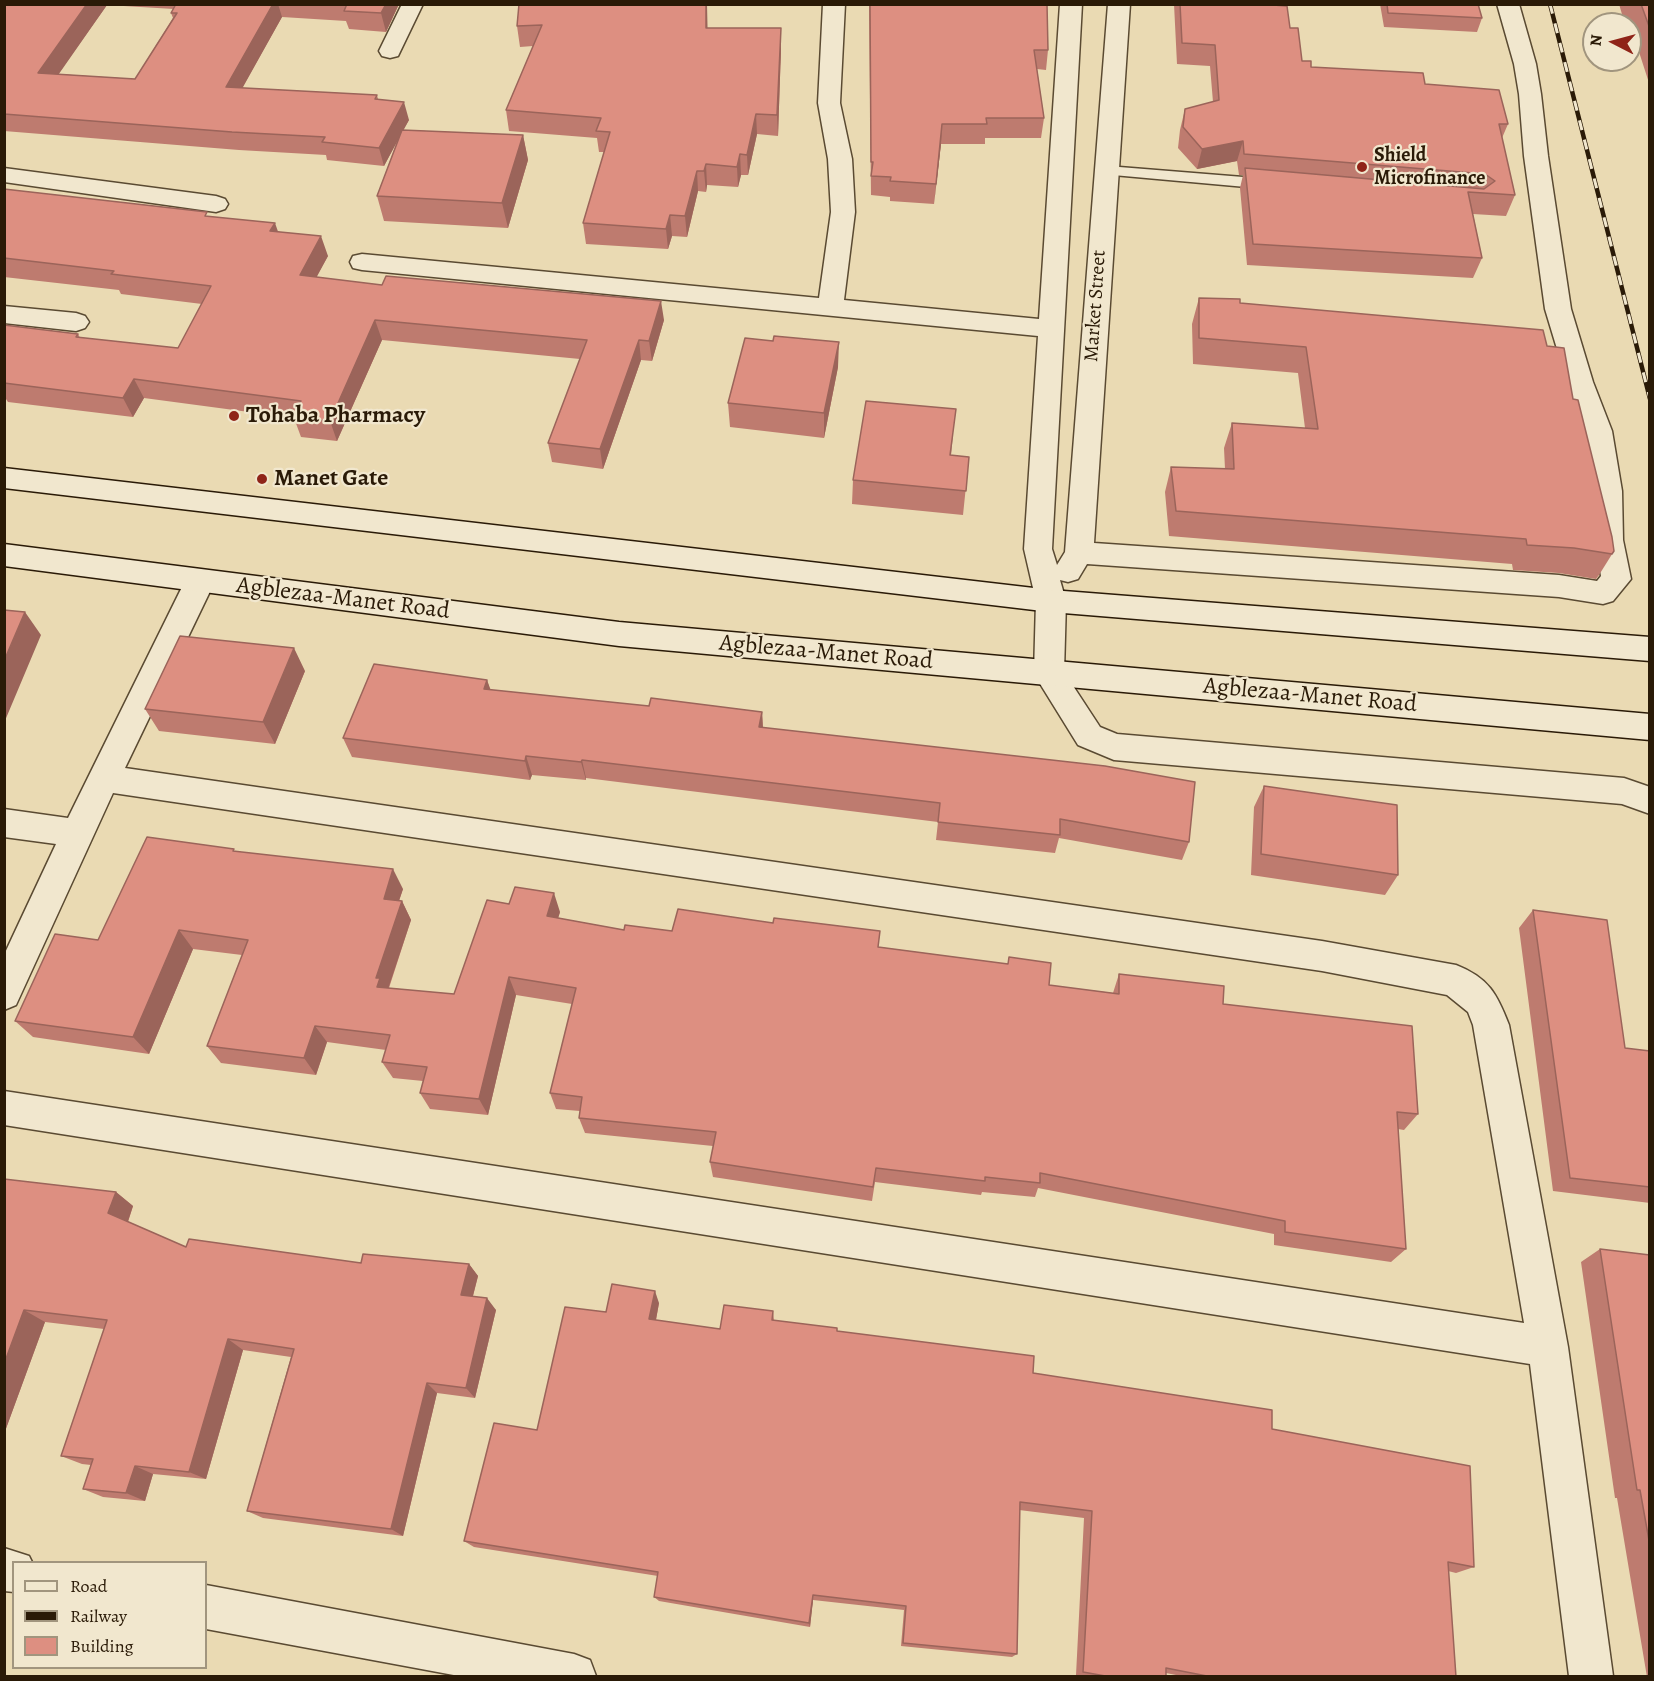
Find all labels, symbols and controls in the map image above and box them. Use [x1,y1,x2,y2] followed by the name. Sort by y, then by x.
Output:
[1582,12,1642,72] north arrow
[1585,33,1608,47] text: N
[1374,144,1486,191] place label: Shield Microfinance
[1355,160,1369,174] marker: Shield Microfinance
[1080,249,1112,363] street label: Market Street
[246,402,425,430] place label: Tohaba Pharmacy
[227,409,241,423] marker: Tohaba Pharmacy
[274,465,388,493] place label: Manet Gate
[255,472,269,486] marker: Manet Gate
[235,572,451,626] street label: Agblezaa-Manet Road
[718,629,934,677] street label: Agblezaa-Manet Road
[1202,672,1418,720] street label: Agblezaa-Manet Road
[12,1561,207,1669] legend
[70,1574,107,1598] text: Road
[70,1604,127,1628] text: Railway
[70,1634,134,1658] text: Building

